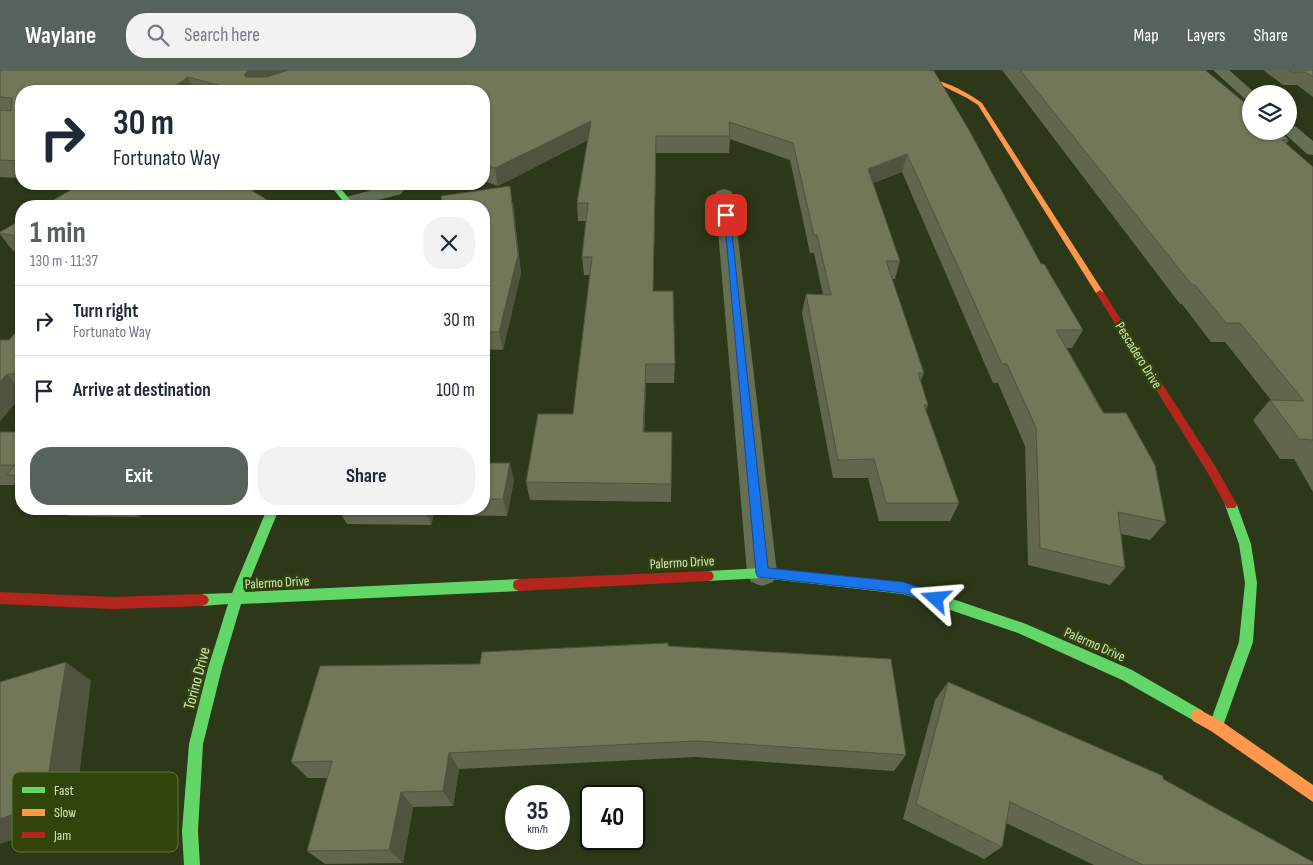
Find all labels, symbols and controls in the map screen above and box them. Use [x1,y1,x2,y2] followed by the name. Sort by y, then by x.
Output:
[126,13,476,58] search box
[25,21,96,50] text: Waylane
[144,21,172,49] icon: search
[184,24,260,47] text: Search here
[1134,25,1159,46] text: Map
[1187,25,1226,46] text: Layers
[1254,25,1288,46] text: Share
[1242,85,1297,140] map controls
[1242,85,1297,140] button: layers
[113,102,174,145] text: 30 m
[30,105,95,170] icon: right
[113,145,220,172] text: Fortunato Way
[705,194,747,236] pin
[712,201,740,229] icon: arrive
[30,215,86,251] text: 1 min
[423,217,475,269] button: close
[30,252,98,271] text: 130 m · 11:37
[73,300,138,323] text: Turn right
[30,307,58,335] icon: right
[443,309,475,332] text: 30 m
[1111,319,1166,392] street label: Pescadero Drive
[73,323,151,342] text: Fortunato Way
[30,377,58,405] icon: arrive
[73,379,211,402] text: Arrive at destination
[436,379,475,402] text: 100 m
[30,447,248,505] button: Exit
[258,447,475,505] button: Share
[649,552,715,573] street label: Palermo Drive
[244,572,310,593] street label: Palermo Drive
[909,572,961,624] position arrow
[1062,624,1128,665] street label: Palermo Drive
[180,645,215,712] street label: Torino Drive
[12,772,178,852] legend
[54,782,74,799] text: Fast
[580,785,645,850] speed limit sign: 40
[526,796,549,827] text: 35
[54,804,76,821] text: Slow
[527,822,548,837] text: km/h
[53,827,71,844] text: Jam

